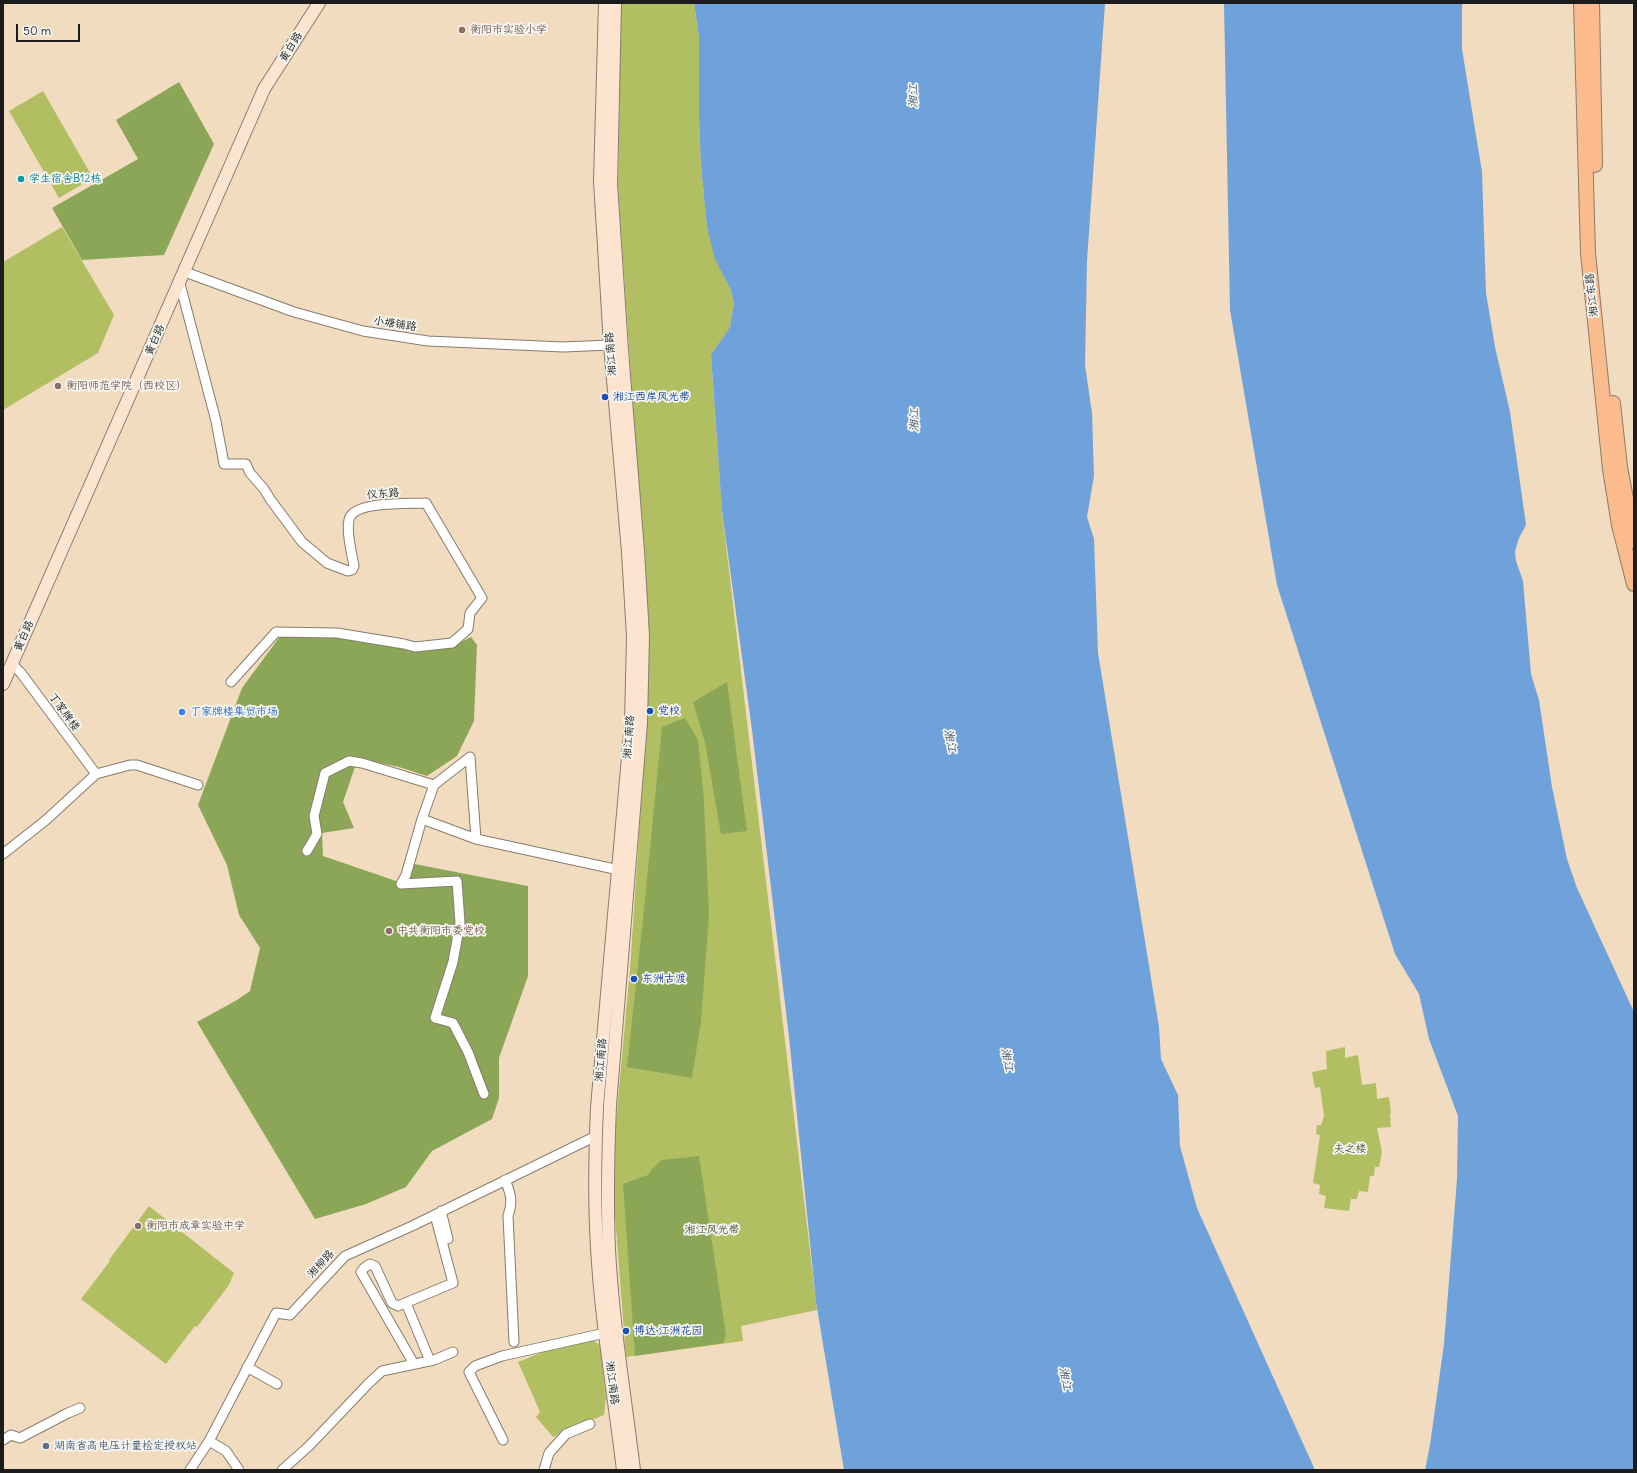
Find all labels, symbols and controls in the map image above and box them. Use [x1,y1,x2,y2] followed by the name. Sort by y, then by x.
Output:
[18,16,82,42] scale bar
[23,23,51,38] text: 50 m
[470,23,547,37] place label: 衡阳市实验小学
[457,25,467,35] marker: 衡阳市实验小学
[277,30,305,64] street label: 黄白路
[907,84,921,108] water label: 湘江
[29,172,101,186] place label: 学生宿舍B12栋
[16,174,26,184] marker: 学生宿舍B12栋
[1583,272,1601,318] street label: 湘江东路
[372,314,418,334] street label: 小塘铺路
[142,322,168,358] street label: 黄白路
[603,332,619,376] street label: 湘江南路
[66,379,187,393] place label: 衡阳师范学院（西校区）
[53,381,63,391] marker: 衡阳师范学院（西校区）
[613,390,690,404] place label: 湘江西岸风光带
[600,392,610,402] marker: 湘江西岸风光带
[908,408,922,432] water label: 湘江
[366,486,400,502] street label: 仪东路
[11,618,37,654] street label: 黄白路
[46,690,82,734] street label: 丁家牌楼
[658,704,680,718] place label: 党校
[190,705,278,719] place label: 丁家牌楼集贸市场
[645,706,655,716] marker: 党校
[177,707,187,717] marker: 丁家牌楼集贸市场
[621,715,637,759] street label: 湘江南路
[941,728,959,754] water label: 湘江
[397,924,485,938] place label: 中共衡阳市委党校
[384,926,394,936] marker: 中共衡阳市委党校
[642,972,686,986] place label: 东洲古渡
[629,974,639,984] marker: 东洲古渡
[593,1038,609,1082] street label: 湘江南路
[998,1047,1016,1073] water label: 湘江
[1334,1142,1366,1156] park label: 夫之楼
[146,1219,245,1233] place label: 衡阳市成章实验中学
[133,1221,143,1231] marker: 衡阳市成章实验中学
[685,1223,739,1237] park label: 湘江风光带
[305,1247,337,1281] street label: 湘柳路
[634,1324,702,1338] place label: 博达·江洲花园
[621,1326,631,1336] marker: 博达·江洲花园
[603,1360,621,1406] street label: 湘江南路
[1056,1366,1074,1392] water label: 湘江
[54,1439,197,1453] place label: 湖南省高电压计量检定授权站
[41,1441,51,1451] marker: 湖南省高电压计量检定授权站

